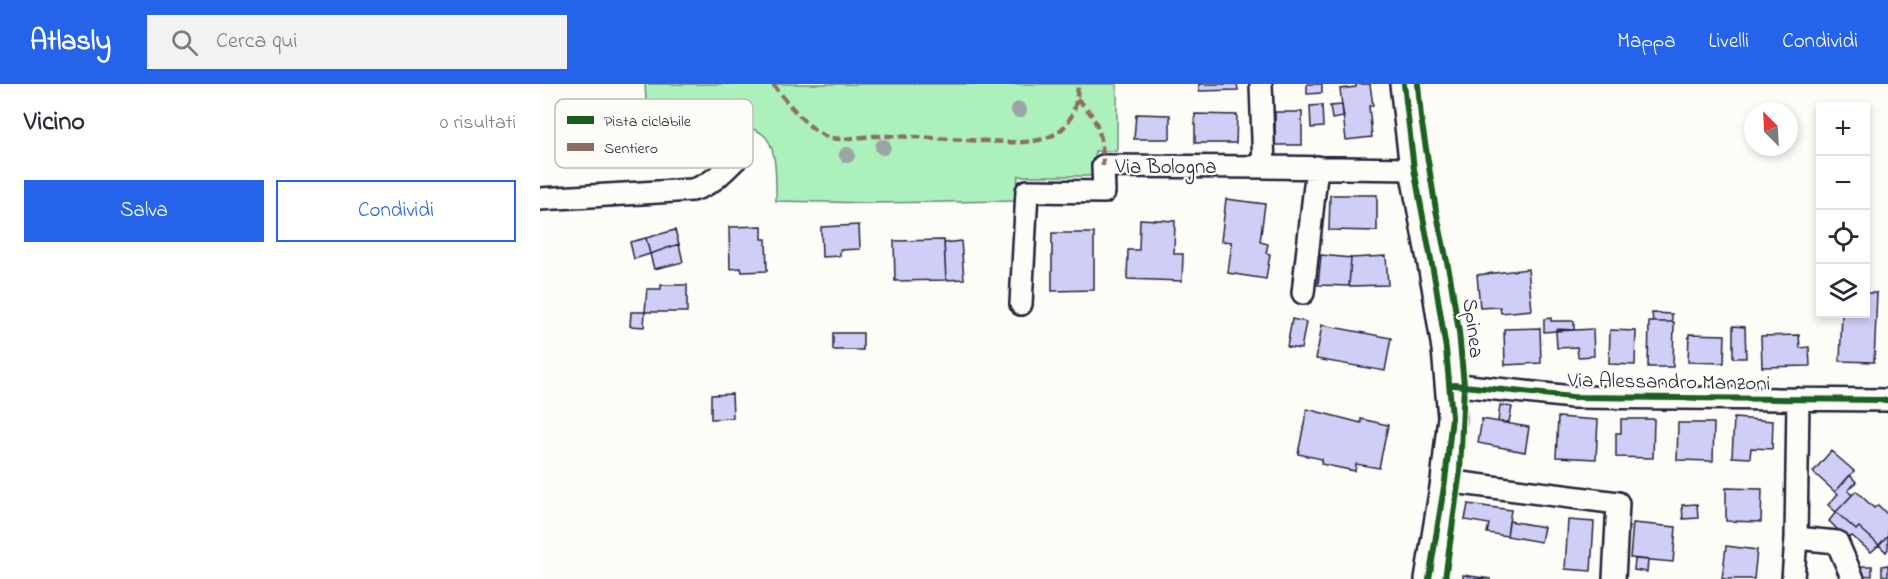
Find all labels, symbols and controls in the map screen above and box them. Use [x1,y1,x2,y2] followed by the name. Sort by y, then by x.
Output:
[147,15,567,69] search box
[30,22,111,63] text: Atlasly
[168,26,201,59] icon: search
[216,26,298,58] text: Cerca qui
[1617,27,1676,57] text: Mappa
[1709,27,1749,57] text: Livelli
[1782,27,1858,57] text: Condividi
[555,99,753,168] legend
[1744,102,1798,156] north arrow
[1816,102,1870,318] map controls
[1816,102,1870,156] button: +
[24,104,85,142] text: Vicino
[440,109,516,138] text: 0 risultati
[604,110,692,134] text: Pista ciclabile
[604,137,658,161] text: Sentiero
[1114,153,1217,185] street label: Via Bologna
[1816,156,1870,210] button: −
[24,180,264,242] button: Salva
[276,180,516,242] button: Condividi
[1816,210,1870,264] button: locate
[1816,264,1870,318] button: layers
[1453,297,1491,360] street label: Spinea
[1566,366,1771,400] street label: Via Alessandro Manzoni

